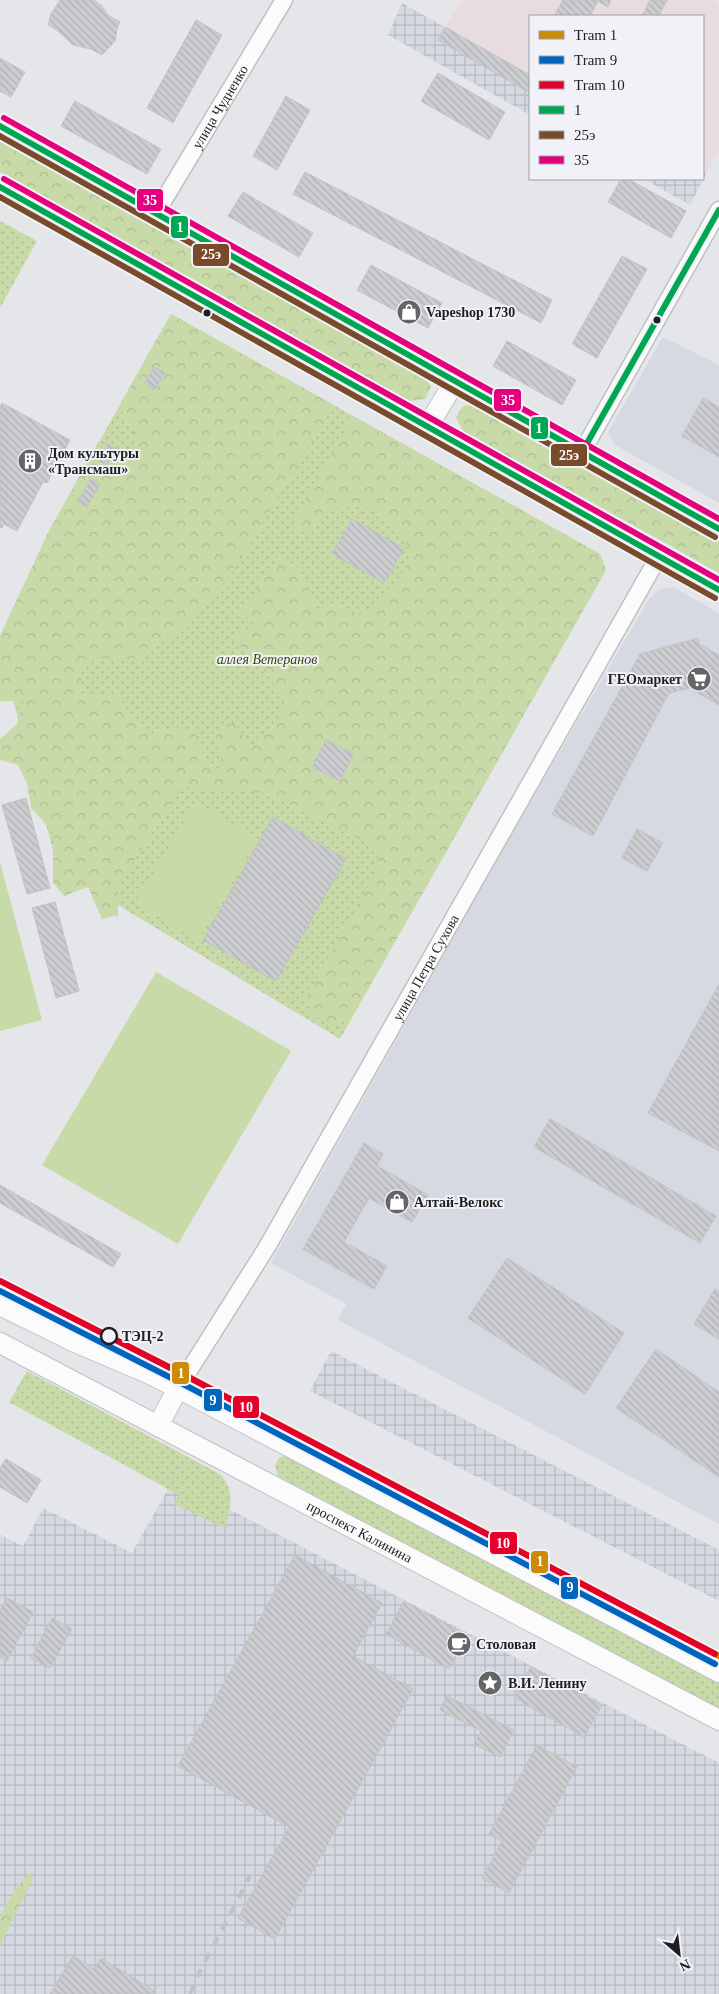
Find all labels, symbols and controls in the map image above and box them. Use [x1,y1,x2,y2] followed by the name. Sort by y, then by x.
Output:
[529,15,704,180] legend
[574,27,617,43] text: Tram 1
[574,52,617,68] text: Tram 9
[189,62,251,151] street label: улица Чудненко
[574,77,625,93] text: Tram 10
[574,102,582,118] text: 1
[574,127,595,143] text: 25э
[574,152,589,168] text: 35
[136,188,164,212] line badge: 35
[143,193,157,208] text: 35
[170,215,189,239] line badge: 1
[177,220,184,235] text: 1
[192,243,230,267] line badge: 25э
[201,247,221,262] text: 25э
[396,299,422,325] shop icon: Vapeshop 1730
[426,305,515,320] place label: Vapeshop 1730
[202,308,212,318] unlabelled marker
[652,315,662,325] unlabelled marker
[493,388,522,412] line badge: 35
[501,393,515,408] text: 35
[530,416,549,440] line badge: 1
[536,421,543,436] text: 1
[550,443,588,467] line badge: 25э
[48,446,139,477] place label: Дом культуры «Трансмаш»
[17,448,43,474] building icon: Дом культуры «Трансмаш»
[559,448,579,463] text: 25э
[217,652,317,667] park label: аллея Ветеранов
[686,666,712,692] supermarket icon: ГЕОмаркет
[608,672,682,687] place label: ГЕОмаркет
[390,911,462,1024] street label: улица Петра Сухова
[384,1189,410,1215] shop icon: Алтай-Велокс
[414,1195,503,1210] place label: Алтай-Велокс
[100,1327,118,1345] marker: ТЭЦ-2
[122,1329,163,1344] place label: ТЭЦ-2
[171,1361,190,1385] line badge: 1
[178,1366,185,1381] text: 1
[203,1388,223,1412] line badge: 9
[210,1393,217,1408] text: 9
[232,1395,260,1419] line badge: 10
[239,1400,253,1415] text: 10
[304,1498,415,1566] street label: проспект Калинина
[489,1531,518,1555] line badge: 10
[496,1536,510,1551] text: 10
[530,1550,549,1574] line badge: 1
[537,1554,544,1569] text: 1
[560,1576,579,1600] line badge: 9
[567,1580,574,1595] text: 9
[446,1631,472,1657] cafe icon: Столовая
[476,1637,537,1652] place label: Столовая
[477,1670,503,1696] place icon: В.И. Ленину
[508,1676,586,1691] place label: В.И. Ленину
[654,1929,704,1979] north arrow
[677,1956,693,1974] text: N

